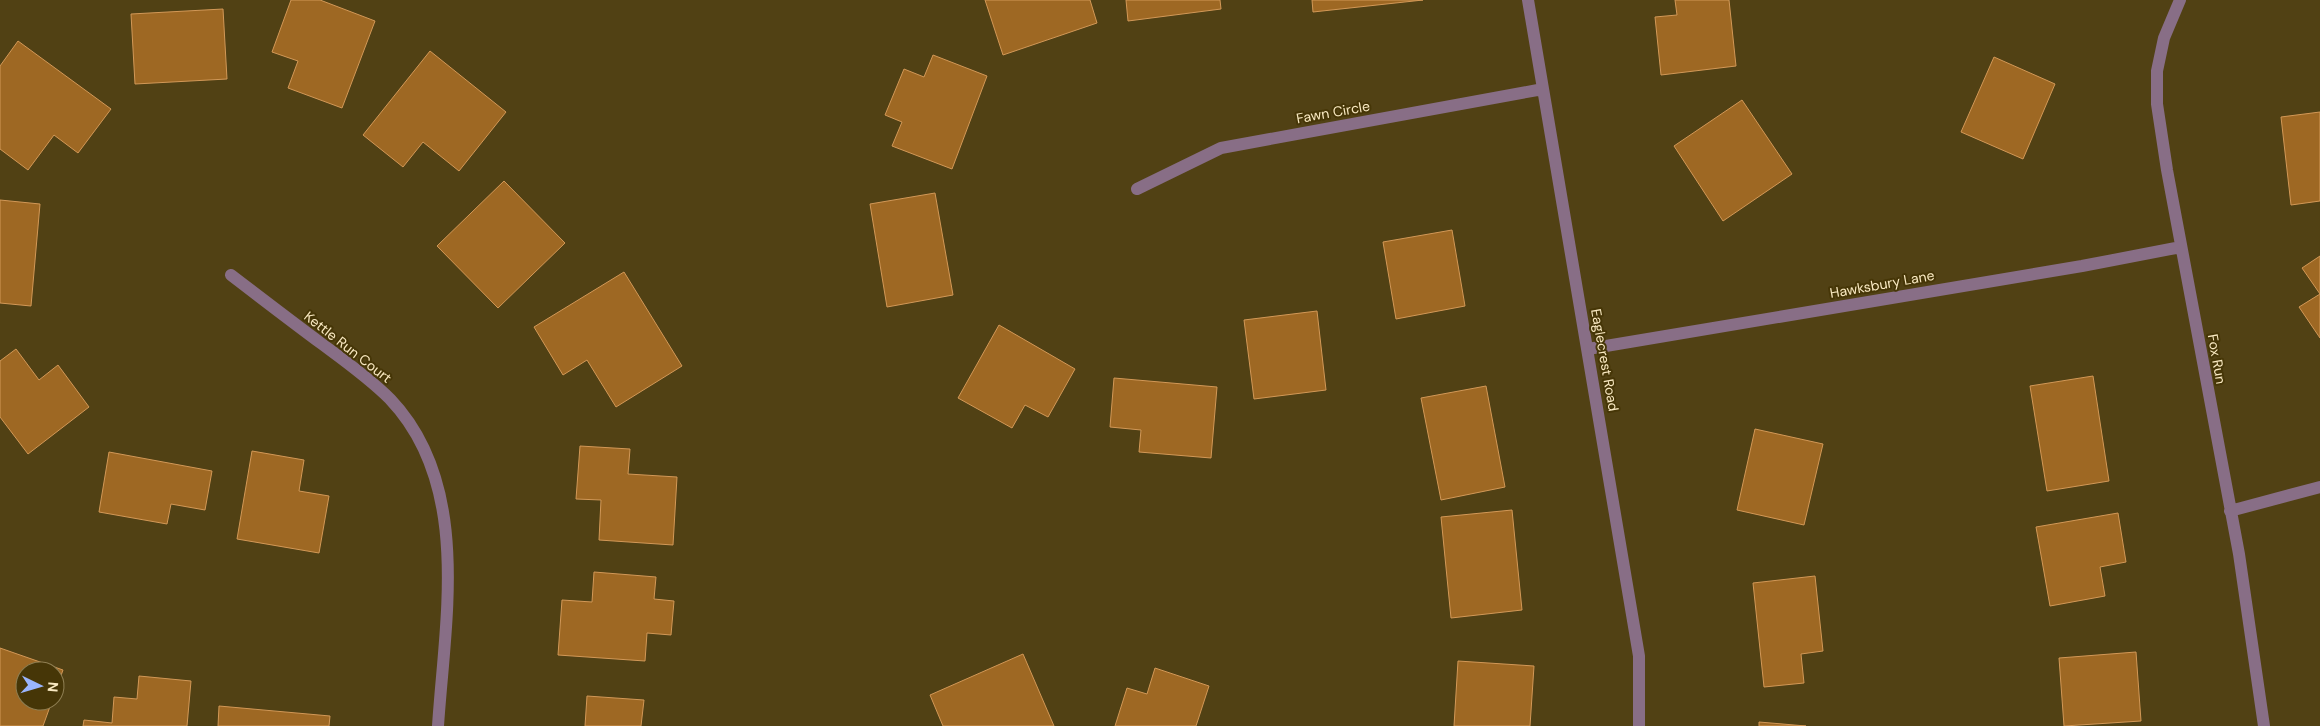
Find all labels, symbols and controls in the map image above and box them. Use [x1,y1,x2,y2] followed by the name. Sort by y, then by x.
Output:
[1295,97,1371,127] street label: Fawn Circle
[1828,266,1936,302] street label: Hawksbury Lane
[301,307,395,387] street label: Kettle Run Court
[1587,307,1623,413] street label: Eaglecrest Road
[2204,333,2230,385] street label: Fox Run
[15,661,65,711] north arrow
[44,681,62,693] text: N

